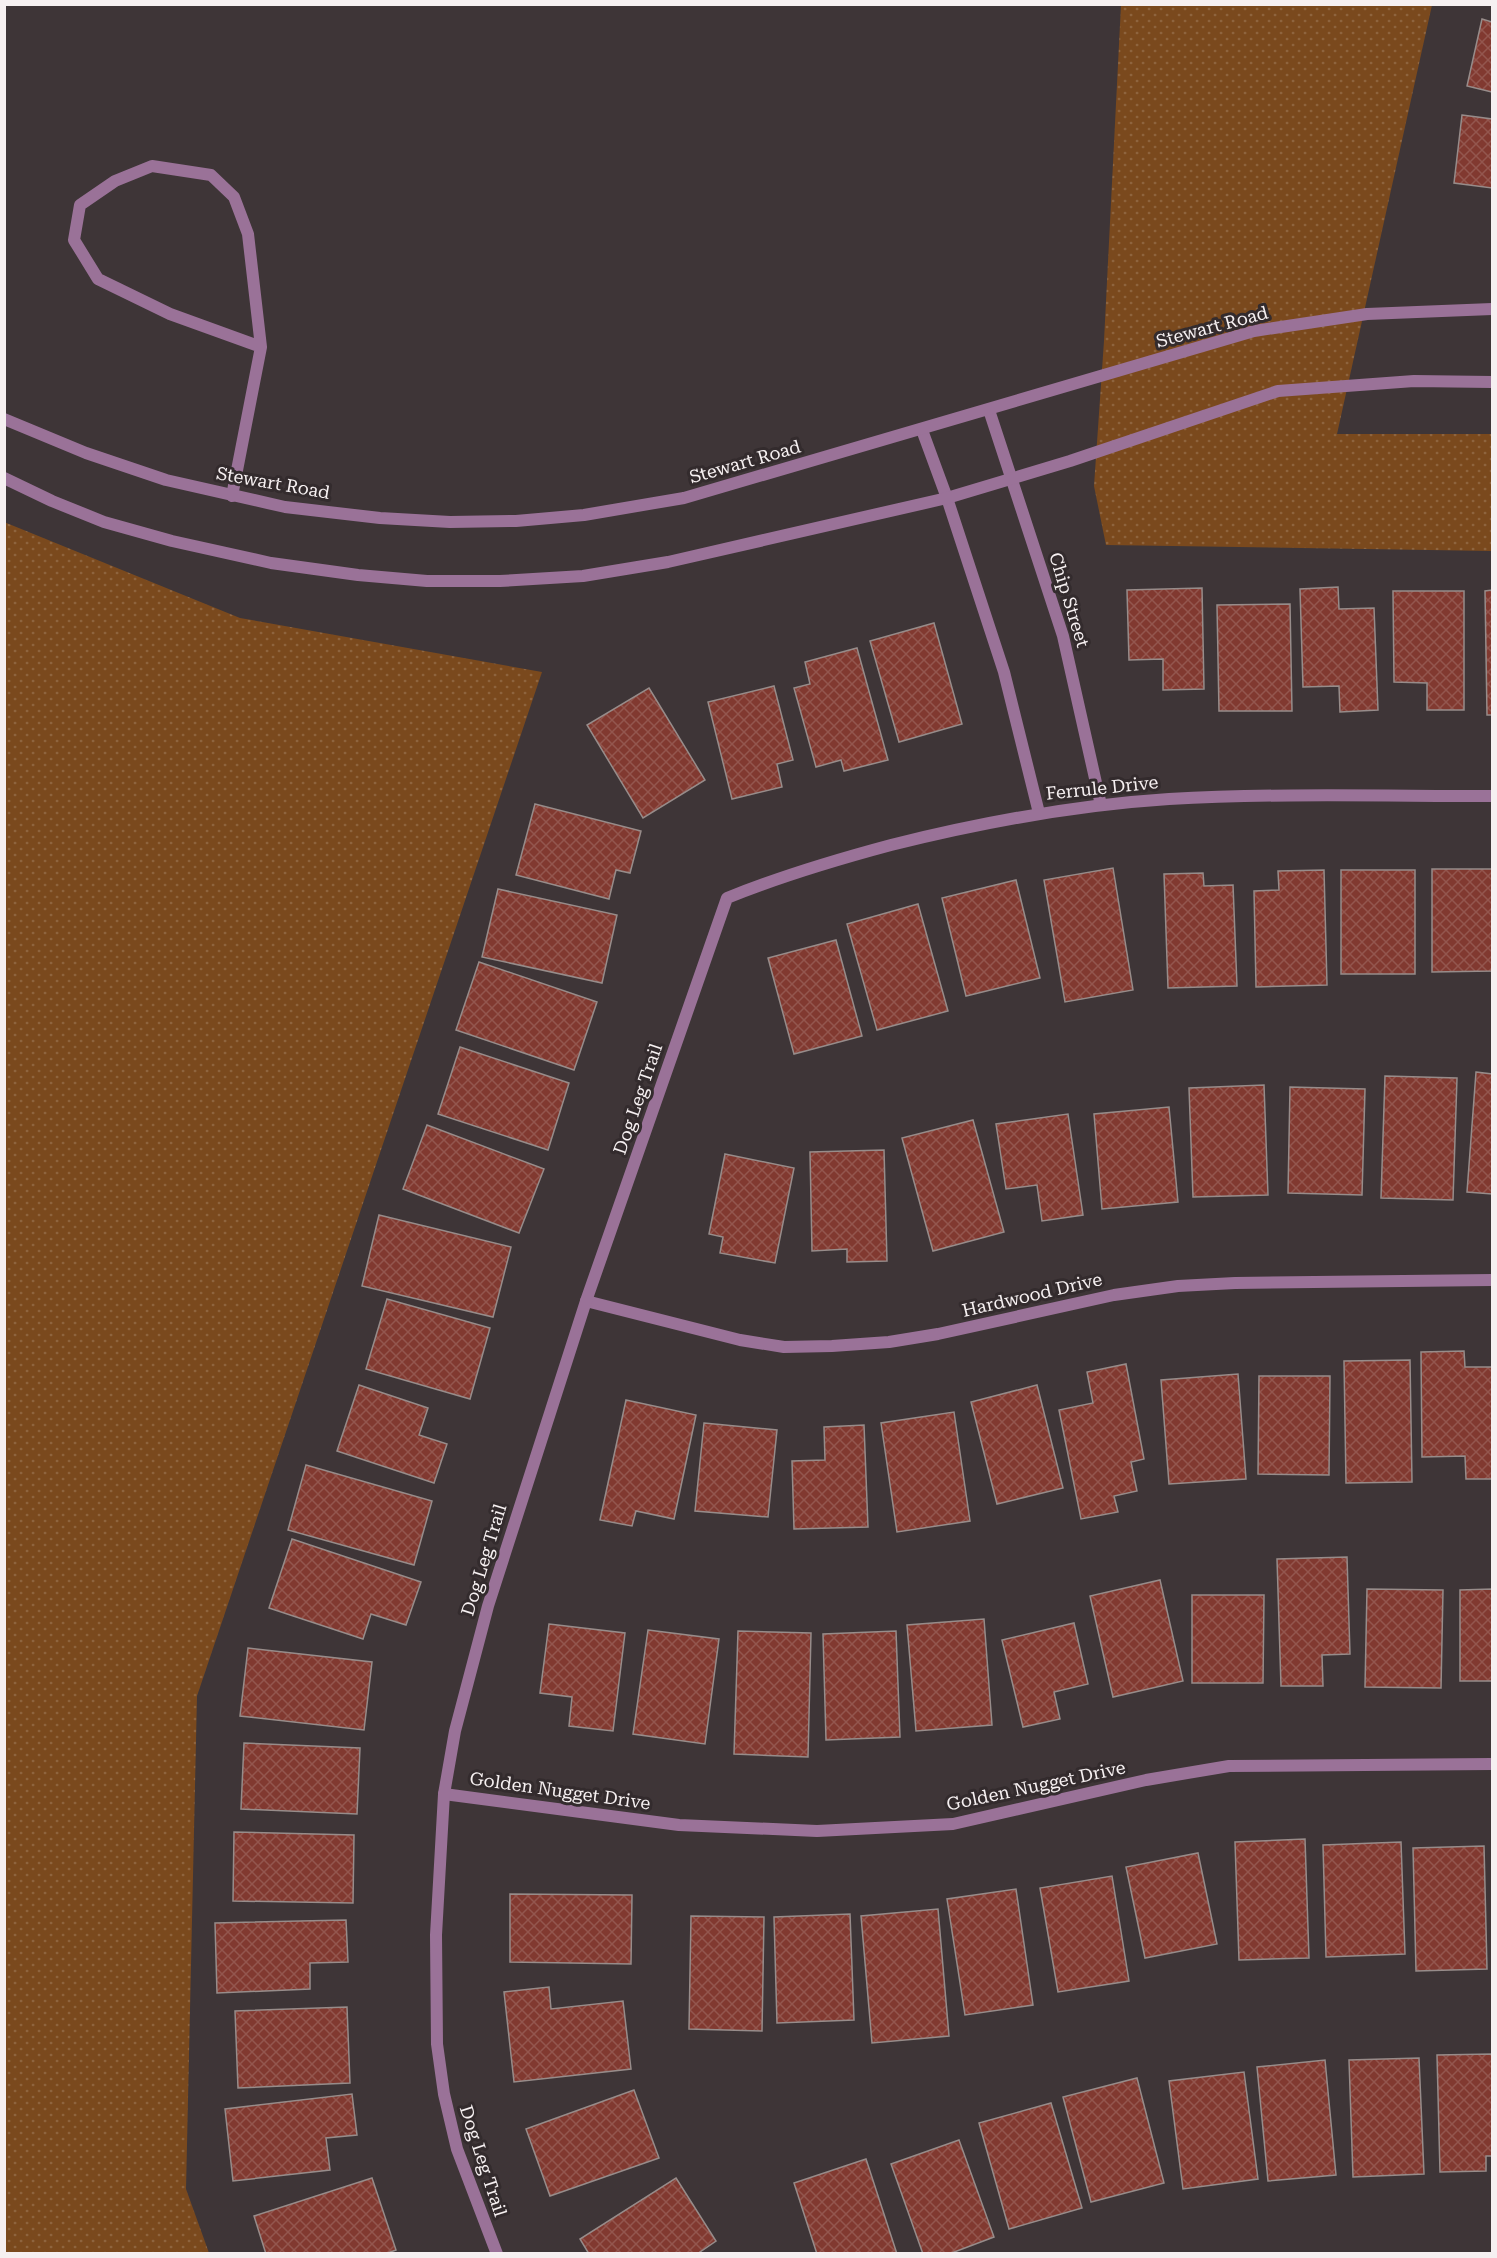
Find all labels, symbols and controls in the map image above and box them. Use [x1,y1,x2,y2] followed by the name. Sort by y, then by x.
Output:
[1154,301,1271,352] street label: Stewart Road
[687,435,803,487] street label: Stewart Road
[215,462,332,503] street label: Stewart Road
[1045,550,1094,650] street label: Chip Street
[1045,771,1159,804] street label: Ferrule Drive
[609,1040,666,1157] street label: Dog Leg Trail
[960,1268,1104,1321] street label: Hardwood Drive
[457,1501,511,1618] street label: Dog Leg Trail
[945,1756,1127,1815] street label: Golden Nugget Drive
[468,1767,652,1814] street label: Golden Nugget Drive
[456,2103,511,2220] street label: Dog Leg Trail

